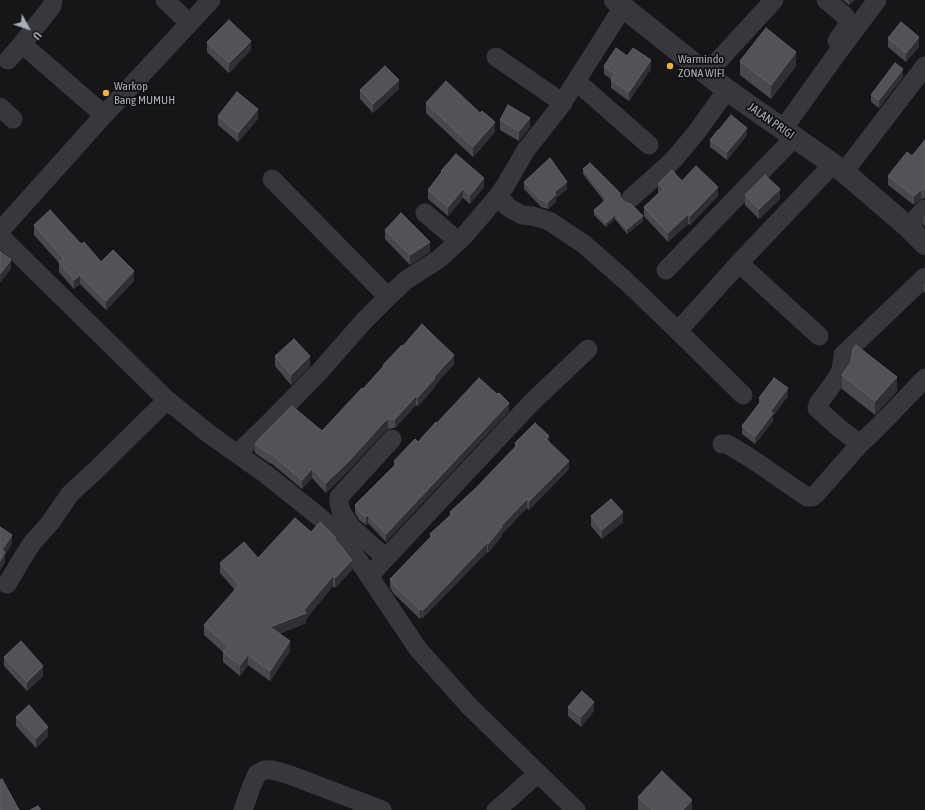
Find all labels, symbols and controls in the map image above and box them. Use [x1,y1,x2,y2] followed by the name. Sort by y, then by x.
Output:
[8,8,48,48] north arrow
[31,29,44,42] text: U
[678,52,725,80] place label: Warmindo ZONA WIFI
[665,61,675,71] marker: Warmindo ZONA WIFI
[114,79,175,107] place label: Warkop Bang MUMUH
[101,88,111,98] marker: Warkop Bang MUMUH
[745,100,797,142] street label: JALAN PRIGI

